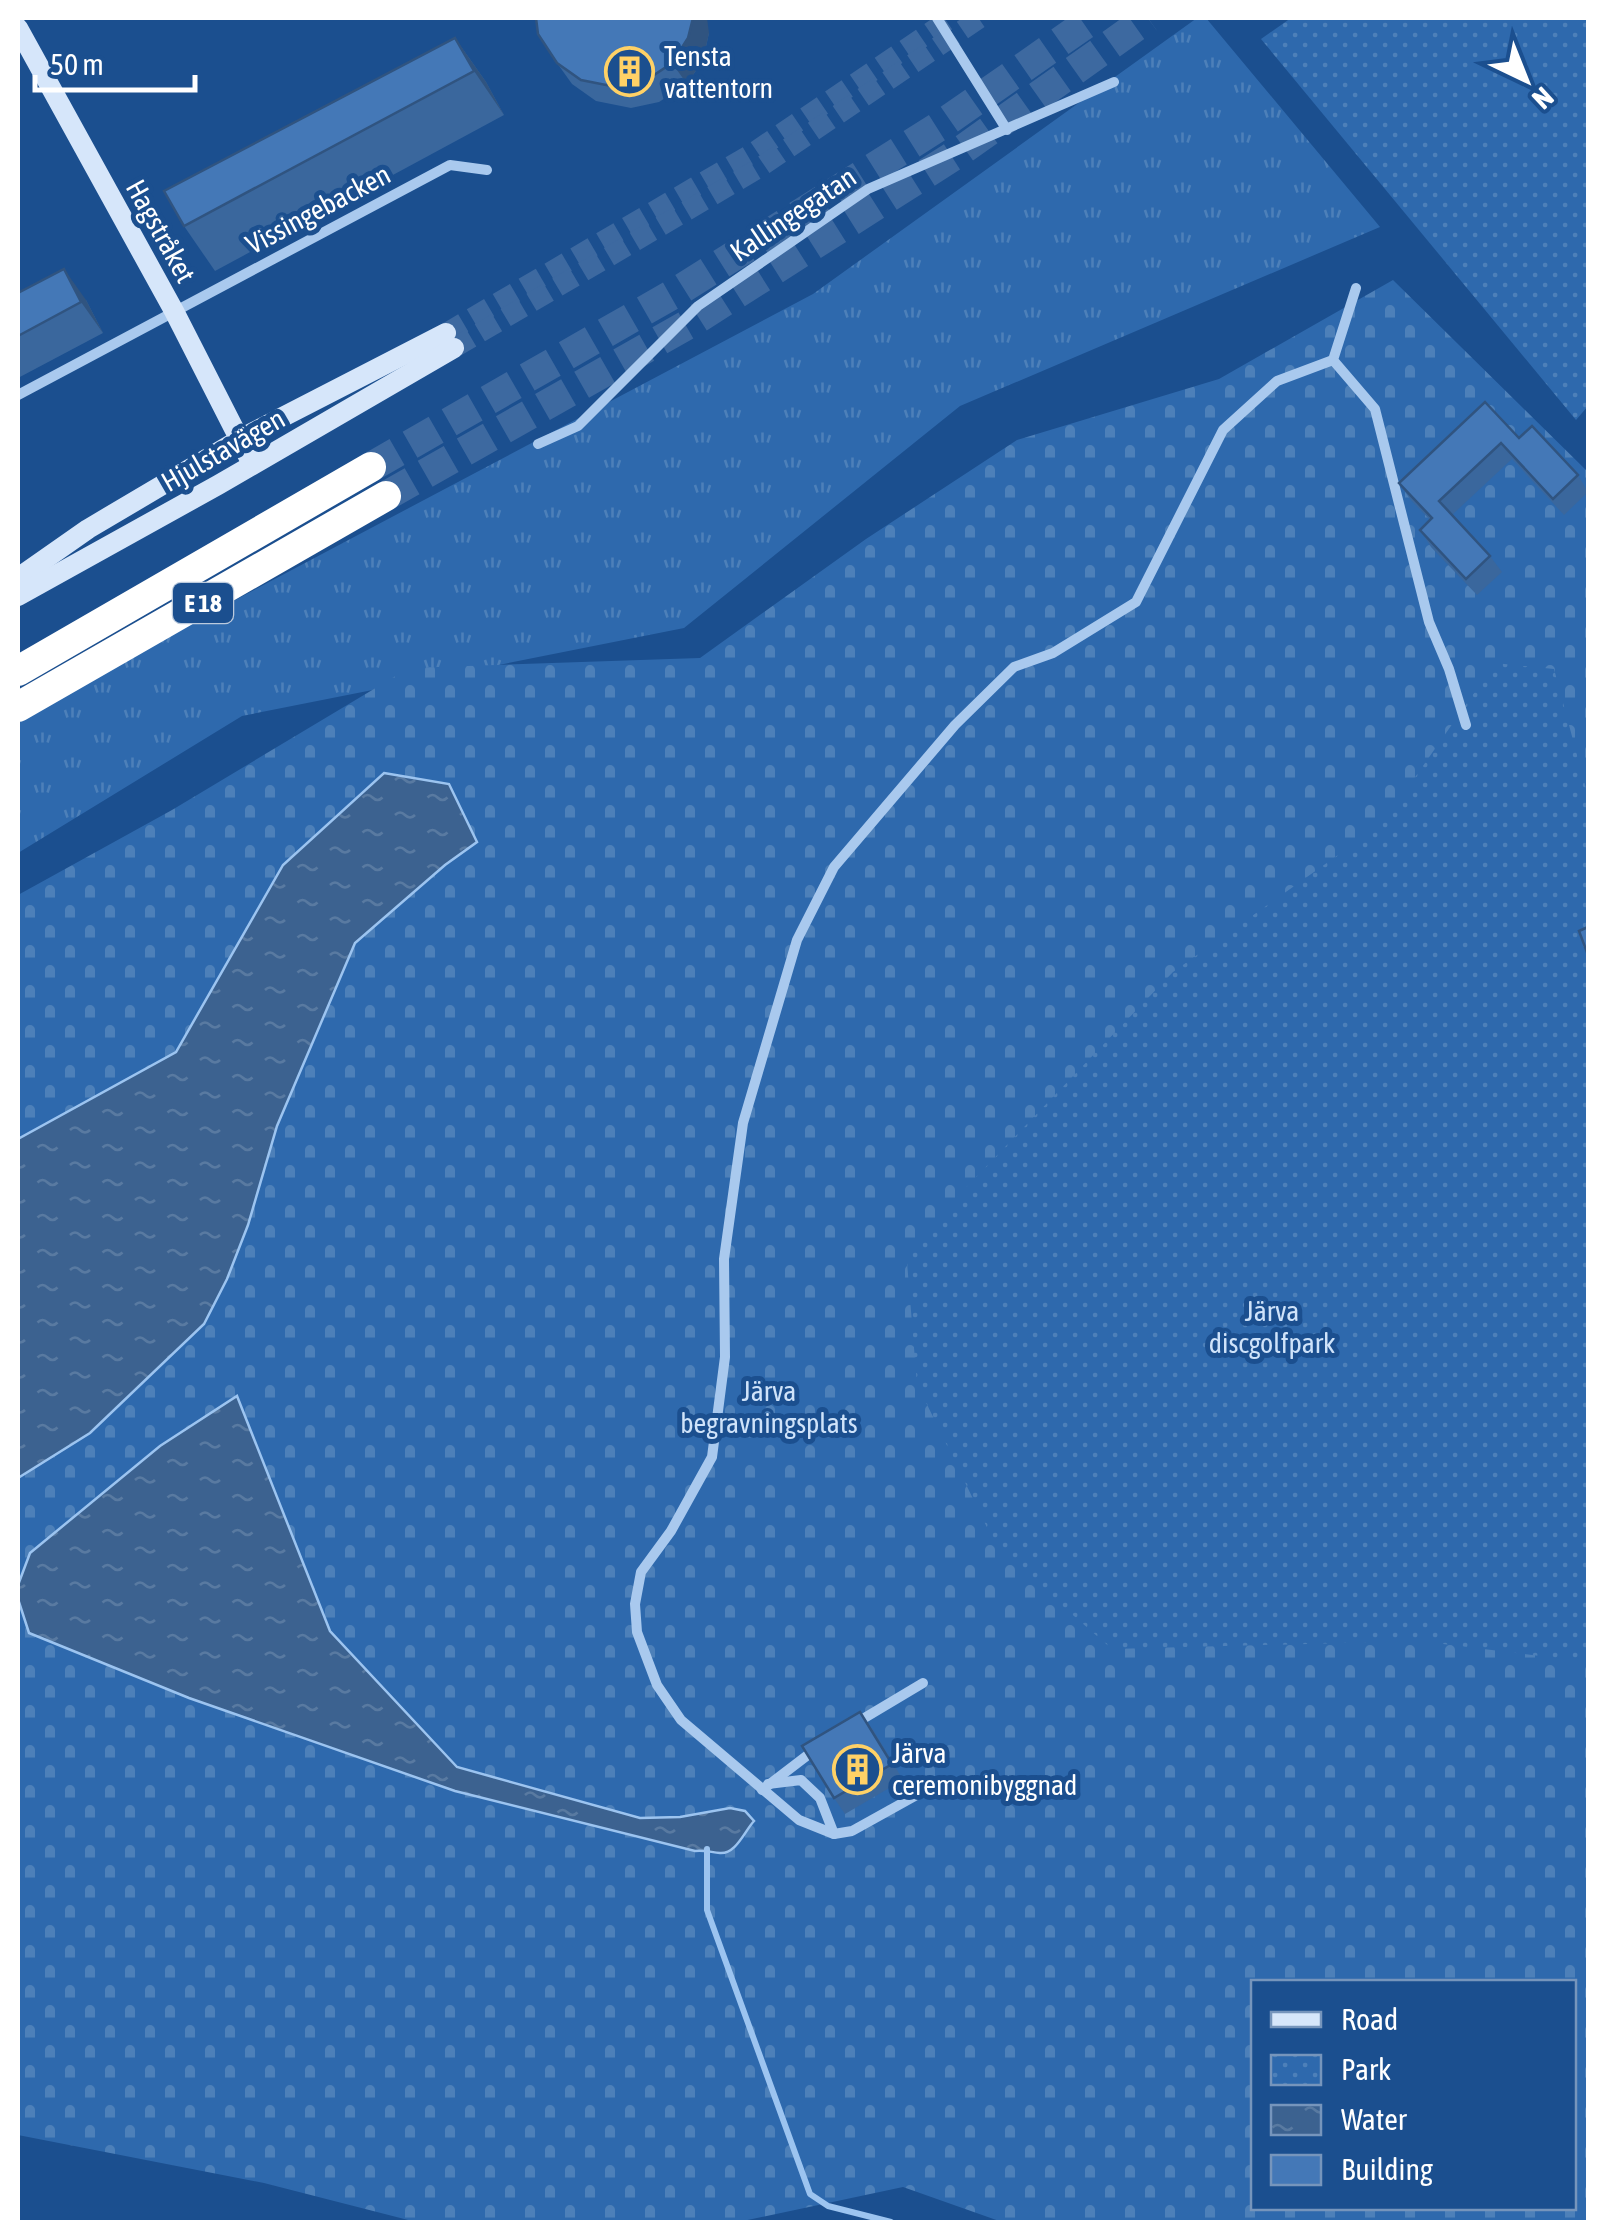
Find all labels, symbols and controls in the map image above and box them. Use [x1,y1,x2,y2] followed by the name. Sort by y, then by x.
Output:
[35,30,195,92] scale bar
[1476,30,1576,130] north arrow
[664,40,773,104] place label: Tensta vattentorn
[603,46,655,98] building icon: Tensta vattentorn
[50,47,104,81] text: 50 m
[1526,81,1560,116] text: N
[240,158,396,260] street label: Vissingebacken
[724,160,862,268] street label: Kallingegatan
[120,174,202,288] street label: Hagstråket
[156,402,290,498] street label: Hjulstavägen
[173,583,233,623] road number: E 18
[1209,1295,1335,1359] park label: Järva discgolfpark
[680,1375,858,1439] park label: Järva begravningsplats
[892,1737,1077,1801] place label: Järva ceremonibyggnad
[831,1743,883,1795] building icon: Järva ceremonibyggnad
[1251,1980,1576,2210] legend
[1341,2002,1398,2036] text: Road
[1341,2052,1391,2086] text: Park
[1341,2102,1408,2136] text: Water
[1341,2152,1433,2186] text: Building

